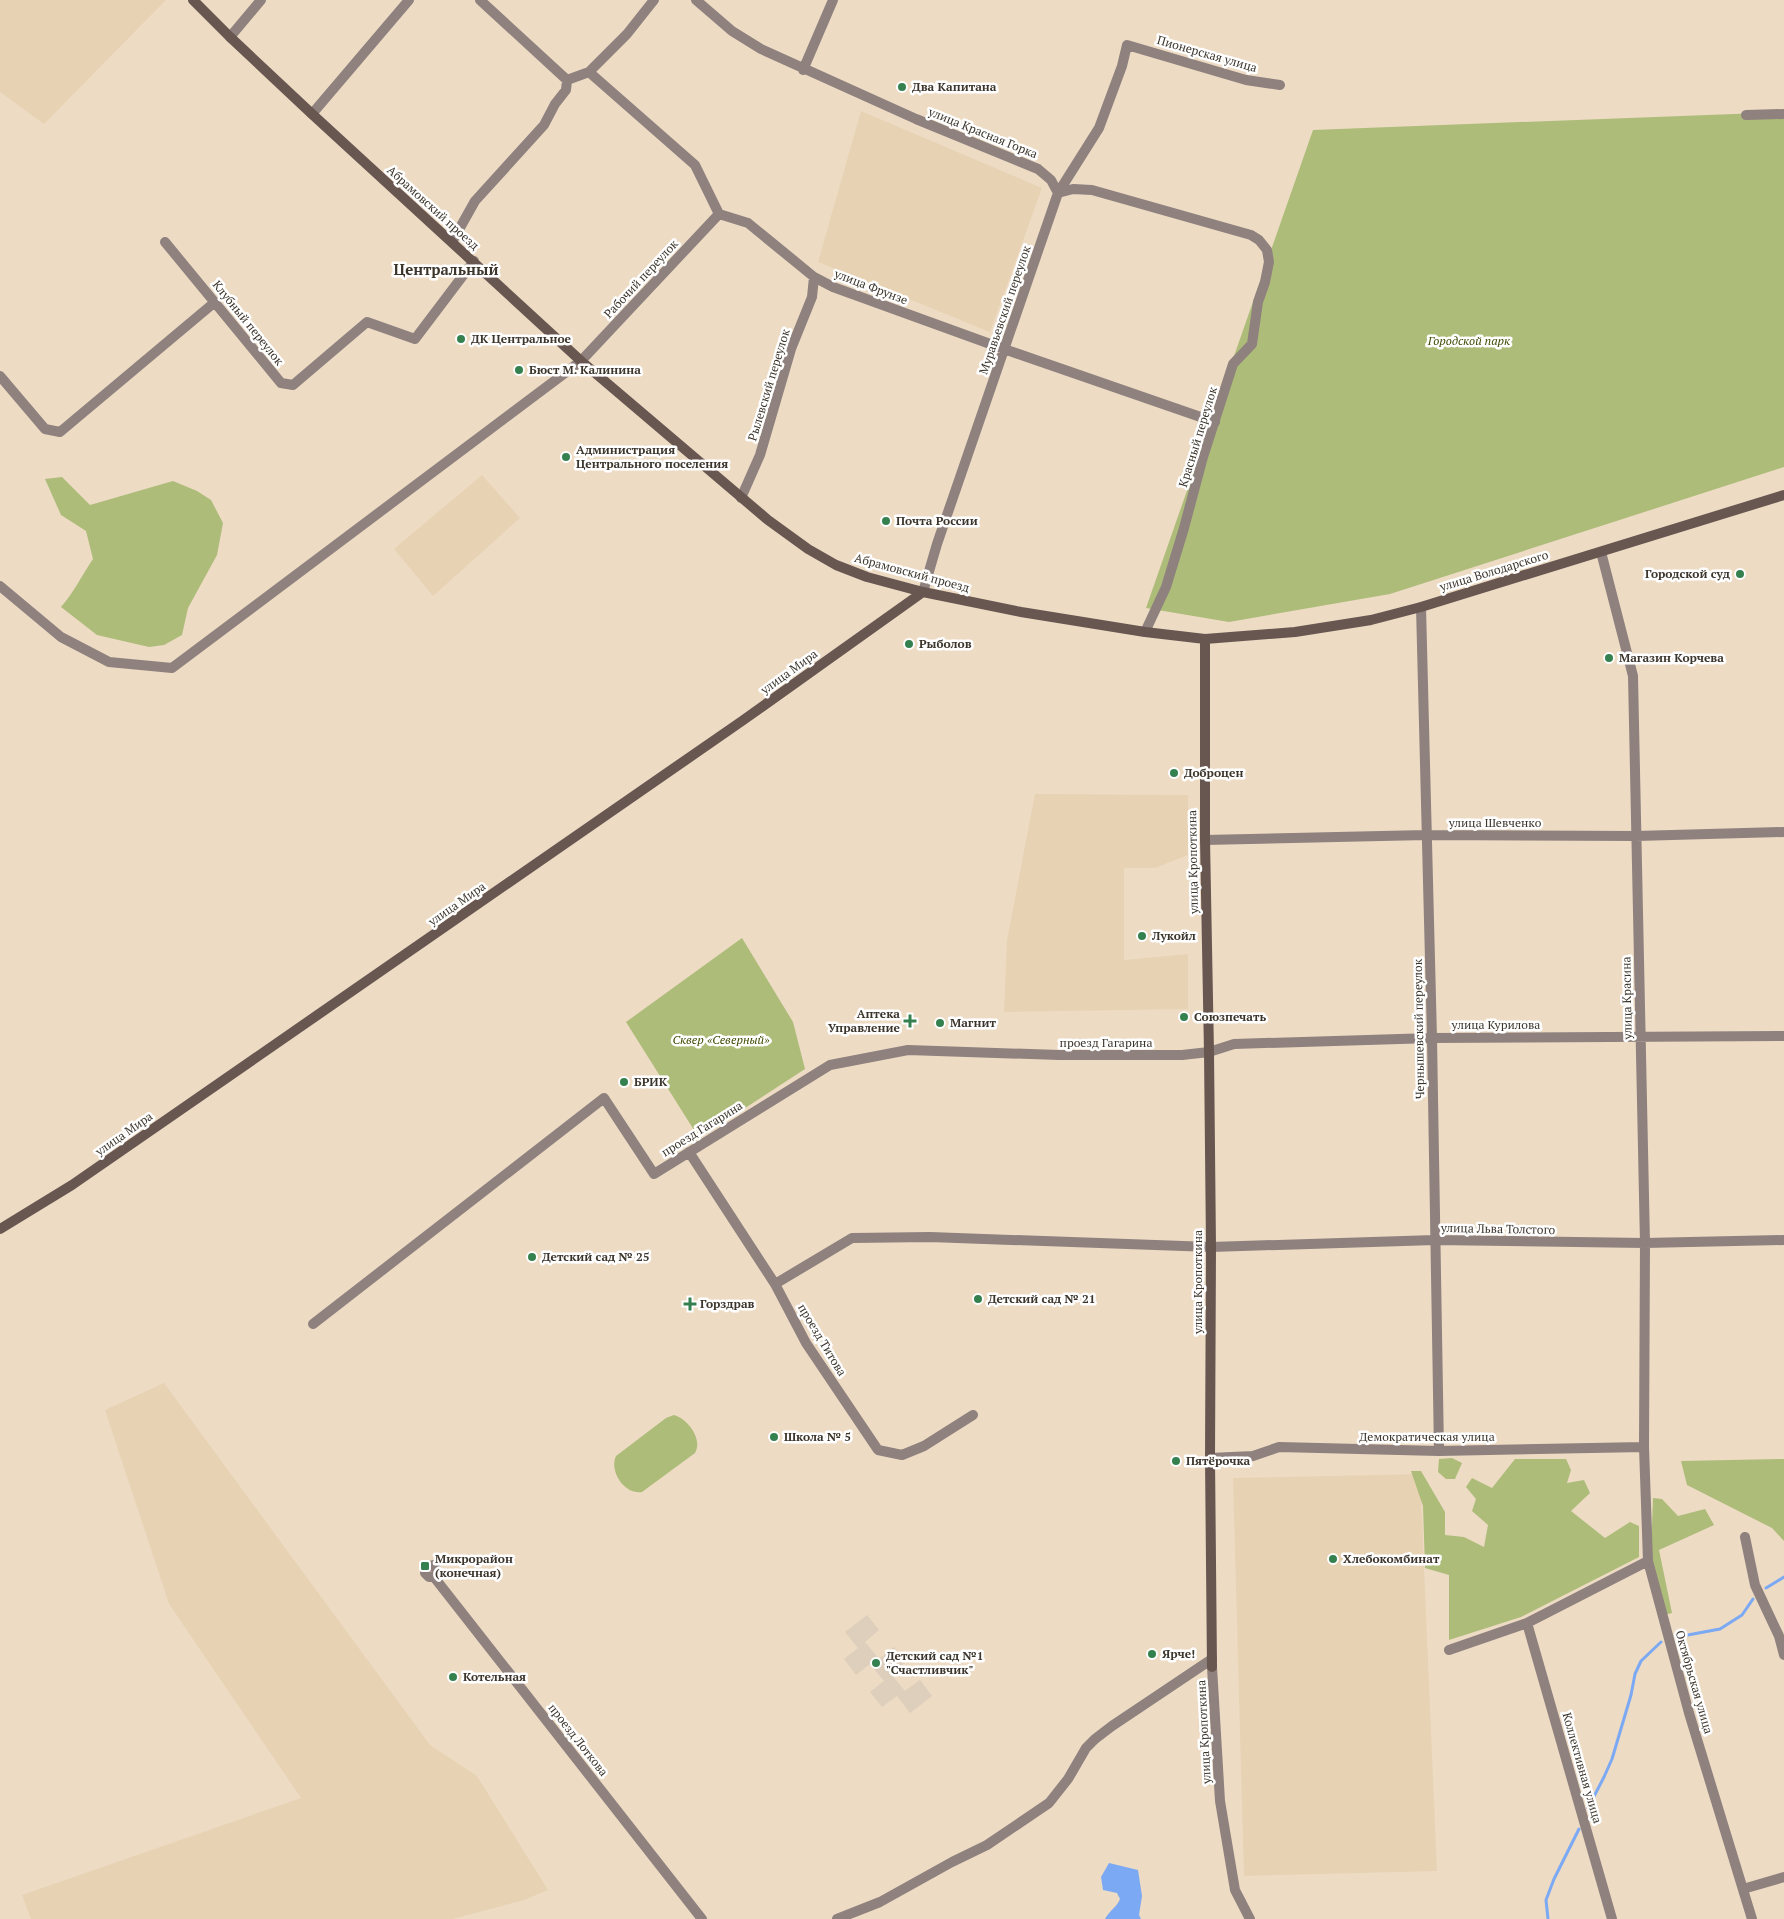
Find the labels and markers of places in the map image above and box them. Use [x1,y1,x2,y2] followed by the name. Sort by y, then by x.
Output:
[912,79,997,94] place label: Два Капитана
[896,81,908,93] marker: Два Капитана
[471,331,572,346] place label: ДК Центральное
[455,333,467,345] marker: ДК Центральное
[529,362,641,377] place label: Бюст М. Калинина
[513,364,525,376] marker: Бюст М. Калинина
[576,442,728,471] place label: Администрация Центрального поселения
[560,451,572,463] marker: Администрация Центрального поселения
[896,513,978,528] place label: Почта России
[880,515,892,527] marker: Почта России
[1645,566,1731,581] place label: Городской суд
[1734,568,1746,580] marker: Городской суд
[919,636,972,651] place label: Рыболов
[903,638,915,650] marker: Рыболов
[1619,650,1724,665] place label: Магазин Корчева
[1603,652,1615,664] marker: Магазин Корчева
[1184,765,1244,780] place label: Доброцен
[1168,767,1180,779] marker: Доброцен
[1151,928,1196,943] place label: Лукойл
[1136,930,1148,942] marker: Лукойл
[828,1006,901,1035] place label: Аптека Управление
[1194,1009,1267,1024] place label: Союзпечать
[1178,1011,1190,1023] marker: Союзпечать
[904,1015,916,1027] marker: Аптека Управление
[950,1015,996,1030] place label: Магнит
[934,1017,946,1029] marker: Магнит
[634,1074,668,1089] place label: БРИК
[618,1076,630,1088] marker: БРИК
[542,1249,649,1264] place label: Детский сад № 25
[526,1251,538,1263] marker: Детский сад № 25
[988,1291,1095,1306] place label: Детский сад № 21
[972,1293,984,1305] marker: Детский сад № 21
[700,1296,755,1311] place label: Горздрав
[684,1298,696,1310] marker: Горздрав
[784,1429,851,1444] place label: Школа № 5
[768,1431,780,1443] marker: Школа № 5
[1186,1453,1251,1468] place label: Пятёрочка
[1170,1455,1182,1467] marker: Пятёрочка
[435,1551,513,1580] place label: Микрорайон (конечная)
[1343,1551,1440,1566] place label: Хлебокомбинат
[1327,1553,1339,1565] marker: Хлебокомбинат
[419,1560,431,1572] marker: Микрорайон (конечная)
[1162,1646,1195,1661] place label: Ярче!
[886,1648,983,1677] place label: Детский сад №1 "Счастливчик"
[1146,1648,1158,1660] marker: Ярче!
[870,1657,882,1669] marker: Детский сад №1 "Счастливчик"
[463,1669,526,1684] place label: Котельная
[447,1671,459,1683] marker: Котельная

